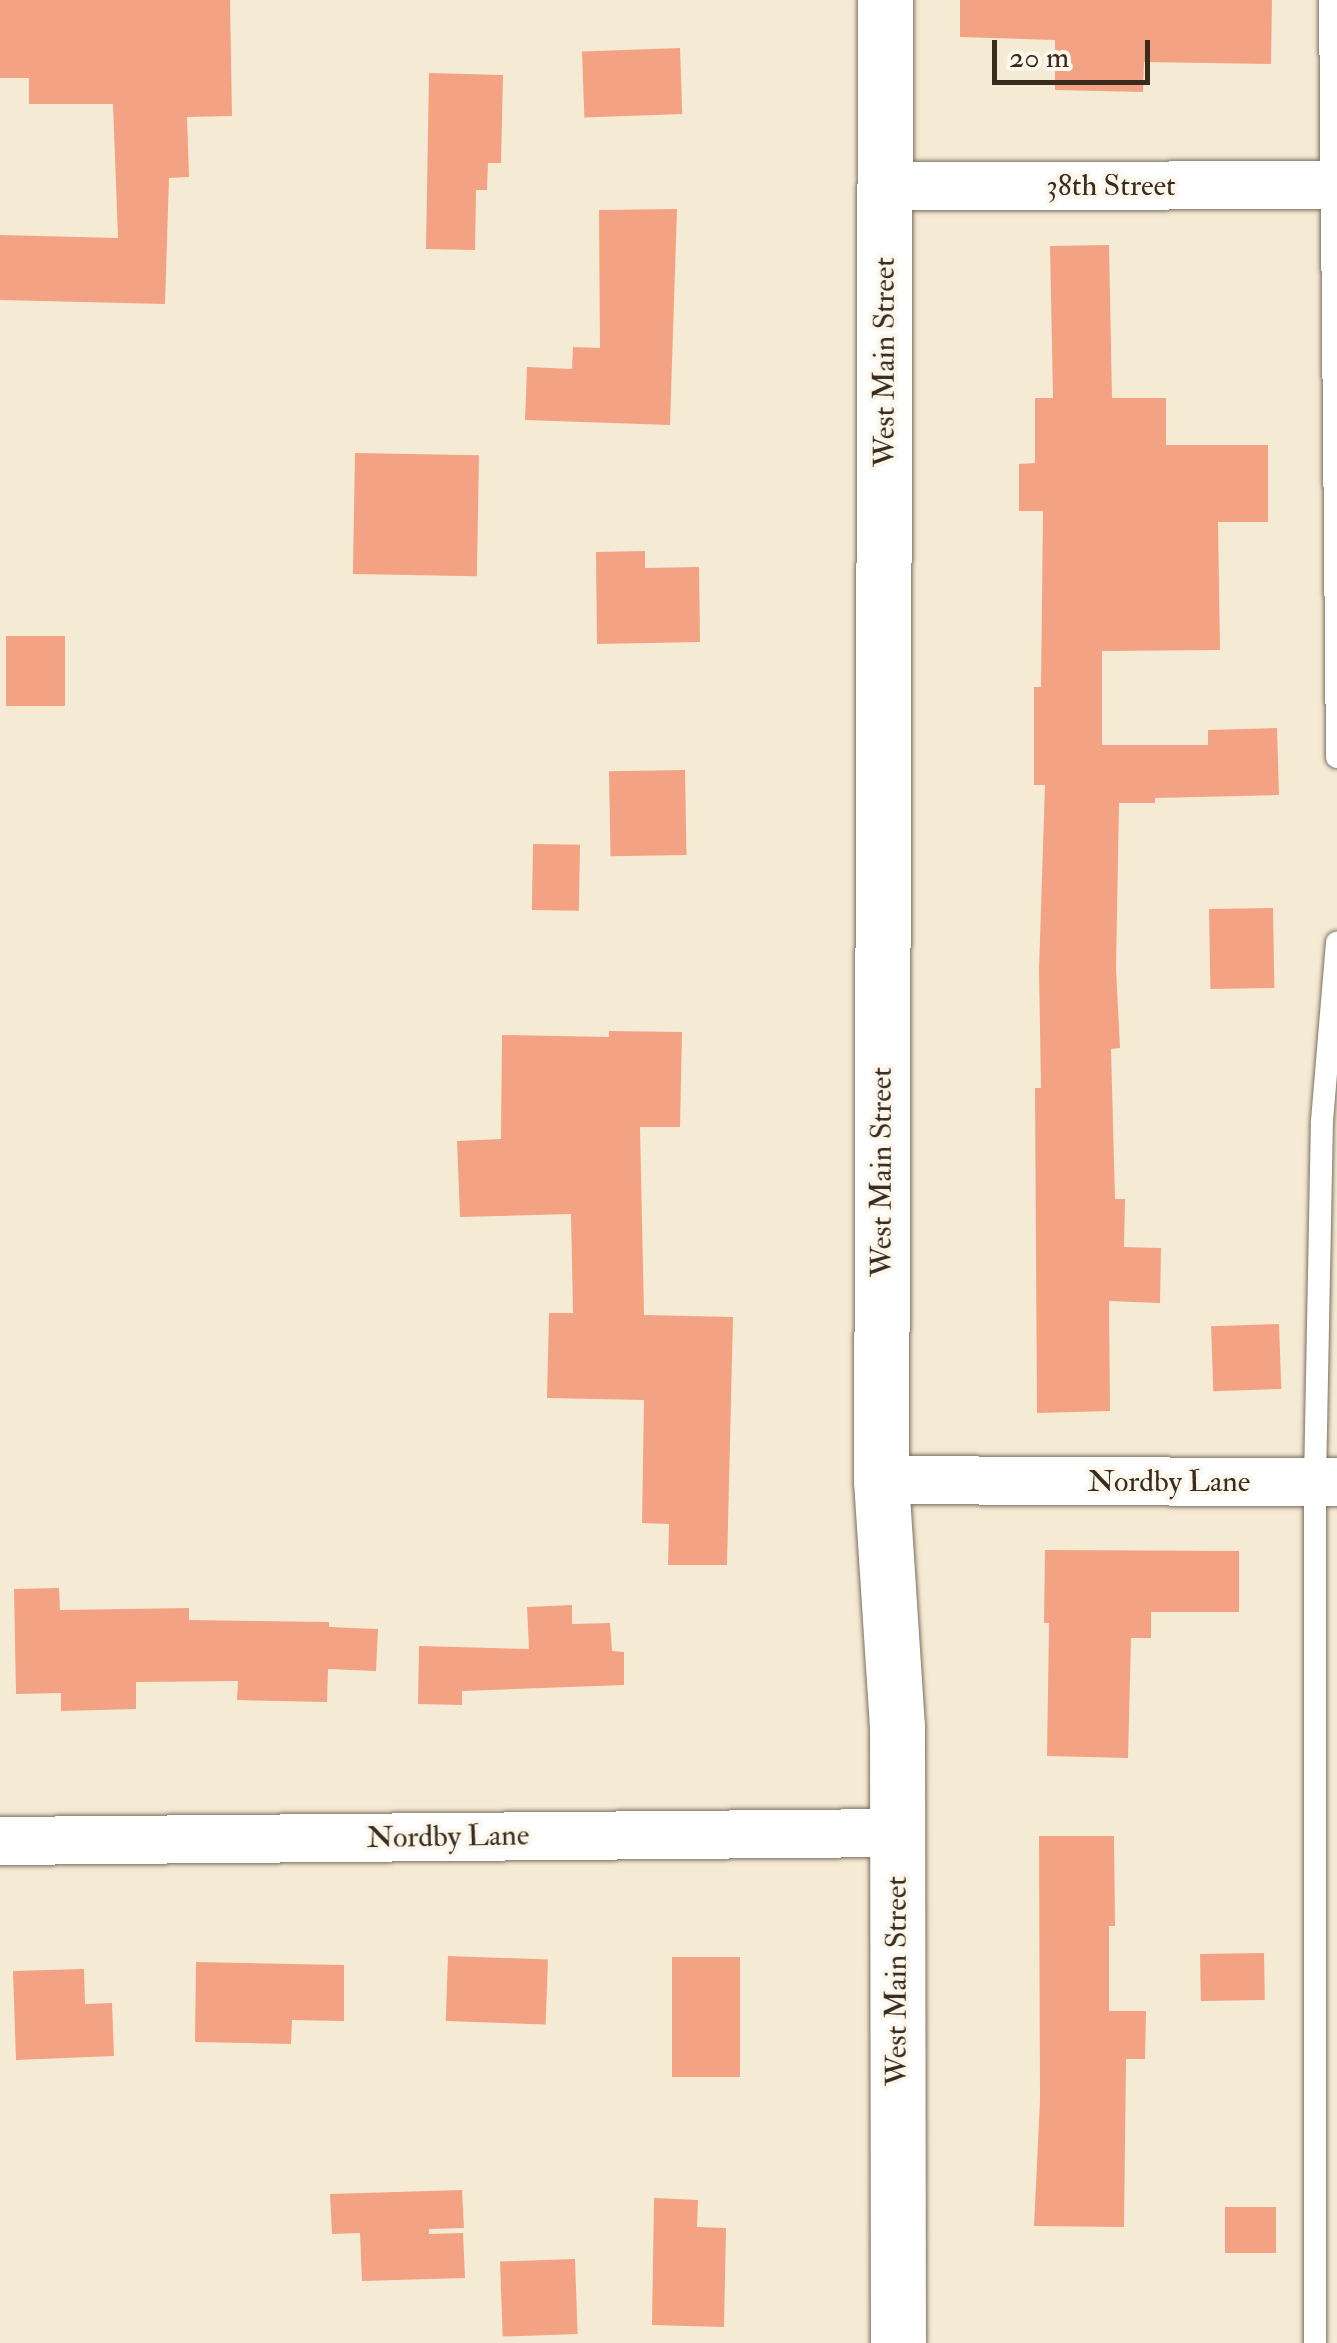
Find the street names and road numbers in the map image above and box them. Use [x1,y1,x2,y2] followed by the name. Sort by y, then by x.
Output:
[1046,168,1176,204] street label: 38th Street
[867,257,903,467] street label: West Main Street
[864,1067,900,1277] street label: West Main Street
[1088,1464,1250,1500] street label: Nordby Lane
[366,1818,530,1856] street label: Nordby Lane
[879,1876,915,2086] street label: West Main Street

